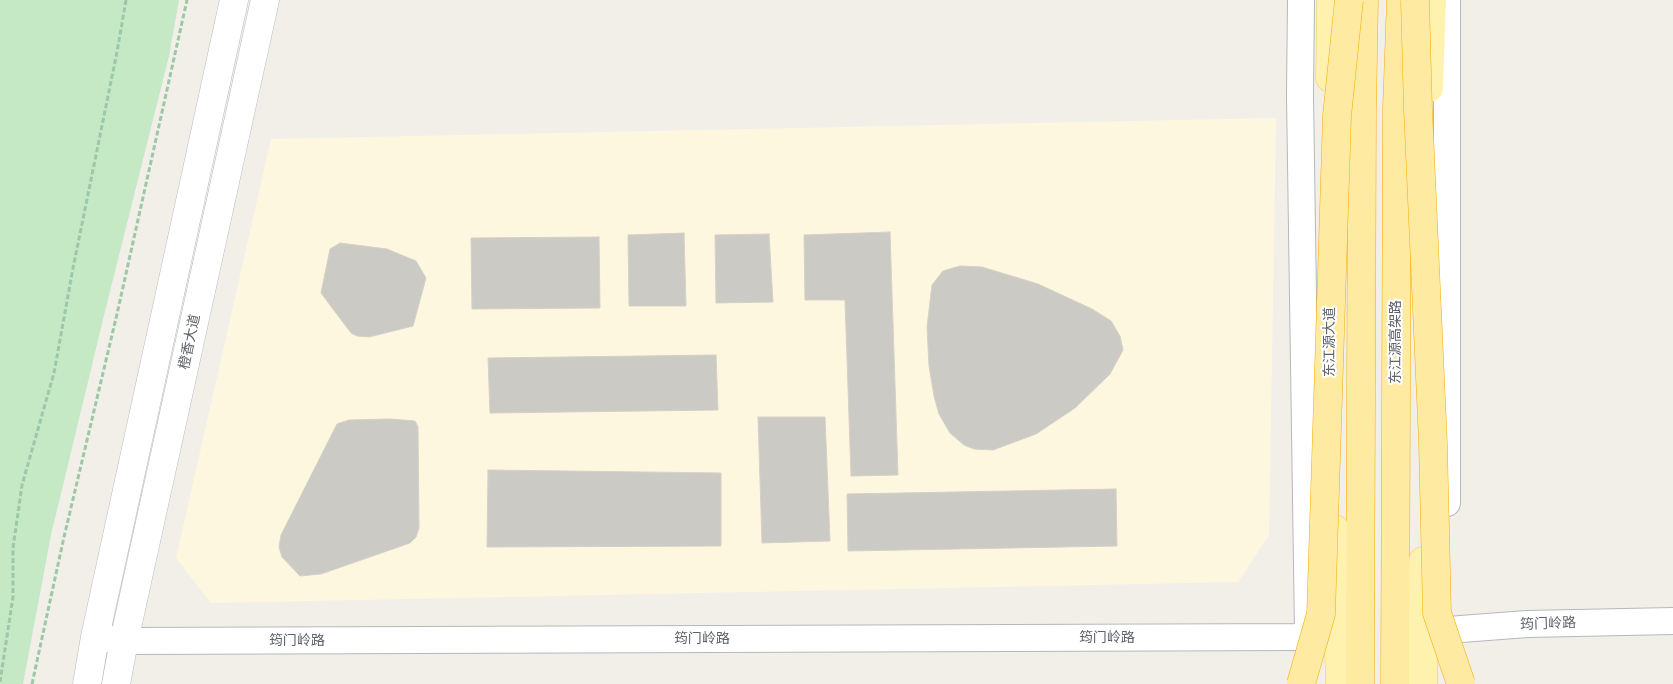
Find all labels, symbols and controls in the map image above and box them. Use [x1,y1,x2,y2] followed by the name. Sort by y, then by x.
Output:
[1388,300,1404,384] street label: 东江源高架路
[1322,307,1338,377] street label: 东江源大道
[176,313,204,371] street label: 橙香大道
[1520,615,1576,633] street label: 筠门岭路
[1079,630,1135,646] street label: 筠门岭路
[674,631,730,647] street label: 筠门岭路
[269,633,325,649] street label: 筠门岭路

